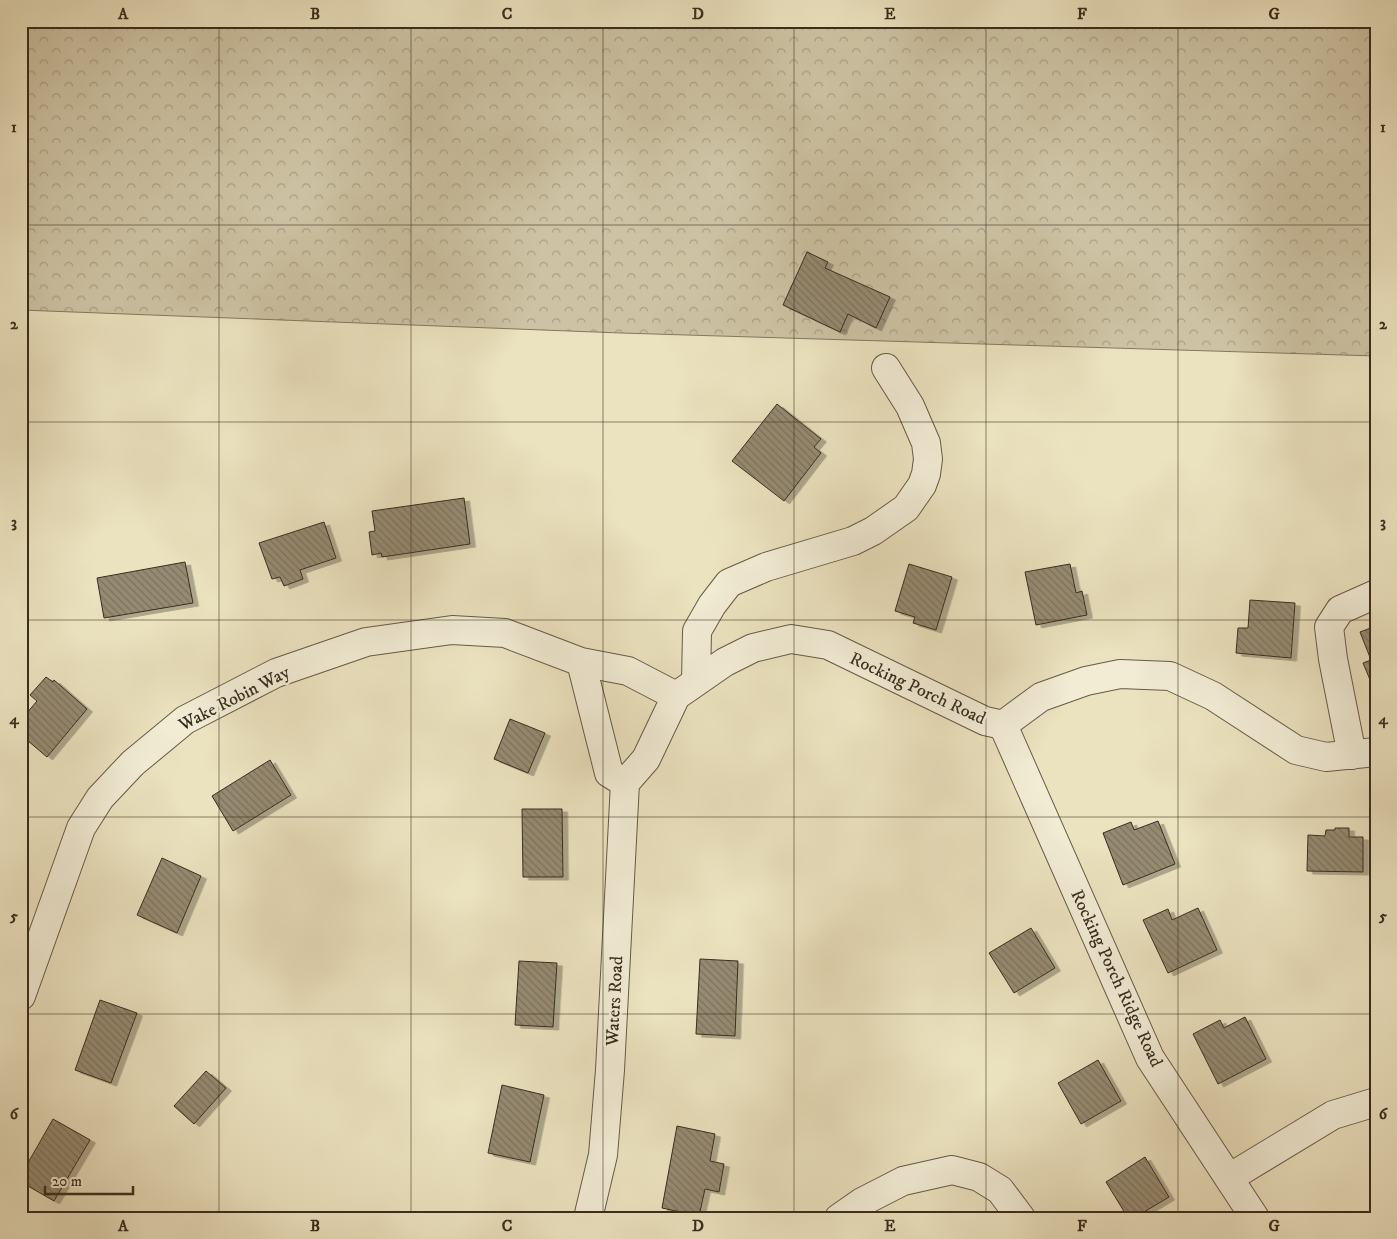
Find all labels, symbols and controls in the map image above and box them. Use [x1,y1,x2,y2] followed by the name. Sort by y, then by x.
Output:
[117,4,129,24] text: A
[310,4,320,24] text: B
[502,4,512,24] text: C
[692,4,704,24] text: D
[884,4,896,24] text: E
[1077,4,1087,24] text: F
[1268,4,1280,24] text: G
[11,117,17,137] text: 1
[1380,117,1386,137] text: 1
[10,314,19,334] text: 2
[1379,314,1388,334] text: 2
[11,512,17,532] text: 3
[1380,512,1386,532] text: 3
[846,648,989,730] street label: Rocking Porch Road
[174,661,294,737] street label: Wake Robin Way
[8,709,19,729] text: 4
[1377,709,1388,729] text: 4
[1065,886,1167,1071] street label: Rocking Porch Ridge Road
[9,906,18,926] text: 5
[1378,906,1387,926] text: 5
[602,955,628,1048] street label: Waters Road
[10,1104,20,1124] text: 6
[1379,1104,1389,1124] text: 6
[45,1164,132,1196] scale bar
[52,1172,82,1191] text: 20 m
[117,1216,129,1236] text: A
[310,1216,320,1236] text: B
[502,1216,512,1236] text: C
[692,1216,704,1236] text: D
[884,1216,896,1236] text: E
[1077,1216,1087,1236] text: F
[1268,1216,1280,1236] text: G

